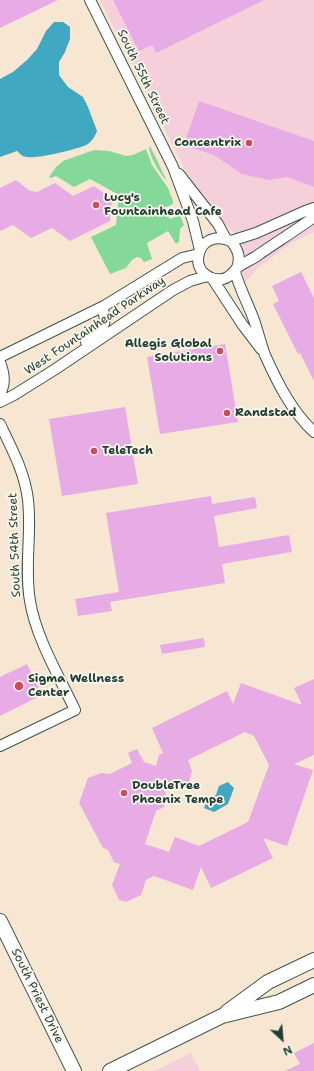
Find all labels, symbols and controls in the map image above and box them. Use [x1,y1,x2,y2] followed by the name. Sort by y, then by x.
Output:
[114,27,172,127] street label: South 55th Street
[174,136,241,150] place label: Concentrix
[244,138,254,148] marker: Concentrix
[104,191,222,219] place label: Lucy's Fountainhead Cafe
[91,200,101,210] marker: Lucy's Fountainhead Cafe
[22,274,168,378] street label: West Fountainhead Parkway
[125,337,212,365] place label: Allegis Global Solutions
[215,346,225,356] marker: Allegis Global Solutions
[235,406,297,420] place label: Randstad
[222,408,232,418] marker: Randstad
[102,444,153,458] place label: TeleTech
[89,446,99,456] marker: TeleTech
[6,492,24,598] street label: South 54th Street
[28,672,124,700] place label: Sigma Wellness Center
[13,680,25,692] marker: Sigma Wellness Center
[132,779,224,807] place label: DoubleTree Phoenix Tempe
[119,788,129,798] marker: DoubleTree Phoenix Tempe
[8,946,66,1046] street label: South Priest Drive
[262,1019,302,1059] north arrow
[280,1042,295,1059] text: N

